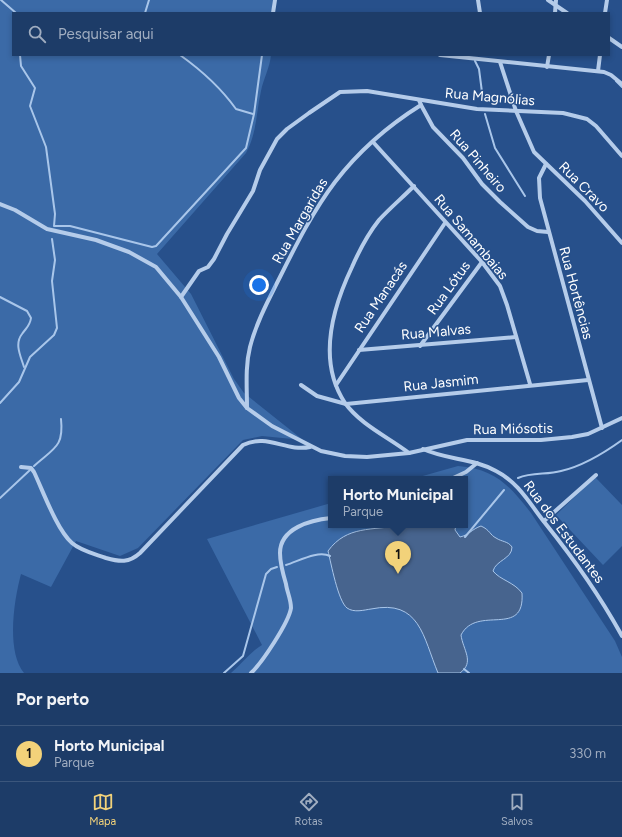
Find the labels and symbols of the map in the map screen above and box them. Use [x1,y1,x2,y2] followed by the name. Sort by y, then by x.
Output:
[444,85,536,109] street label: Rua Magnólias
[446,126,510,196] street label: Rua Pinheiro
[555,158,613,216] street label: Rua Cravo
[269,175,331,267] street label: Rua Margaridas
[430,191,512,283] street label: Rua Samambaias
[555,245,597,341] street label: Rua Hortências
[351,258,411,336] street label: Rua Manacás
[424,258,474,318] street label: Rua Lótus
[249,275,269,295] your location
[400,320,472,344] street label: Rua Malvas
[403,371,479,395] street label: Rua Jasmim
[473,420,553,438] street label: Rua Miósotis
[520,477,608,587] street label: Rua dos Estudantes
[385,541,411,574] pin: 1

